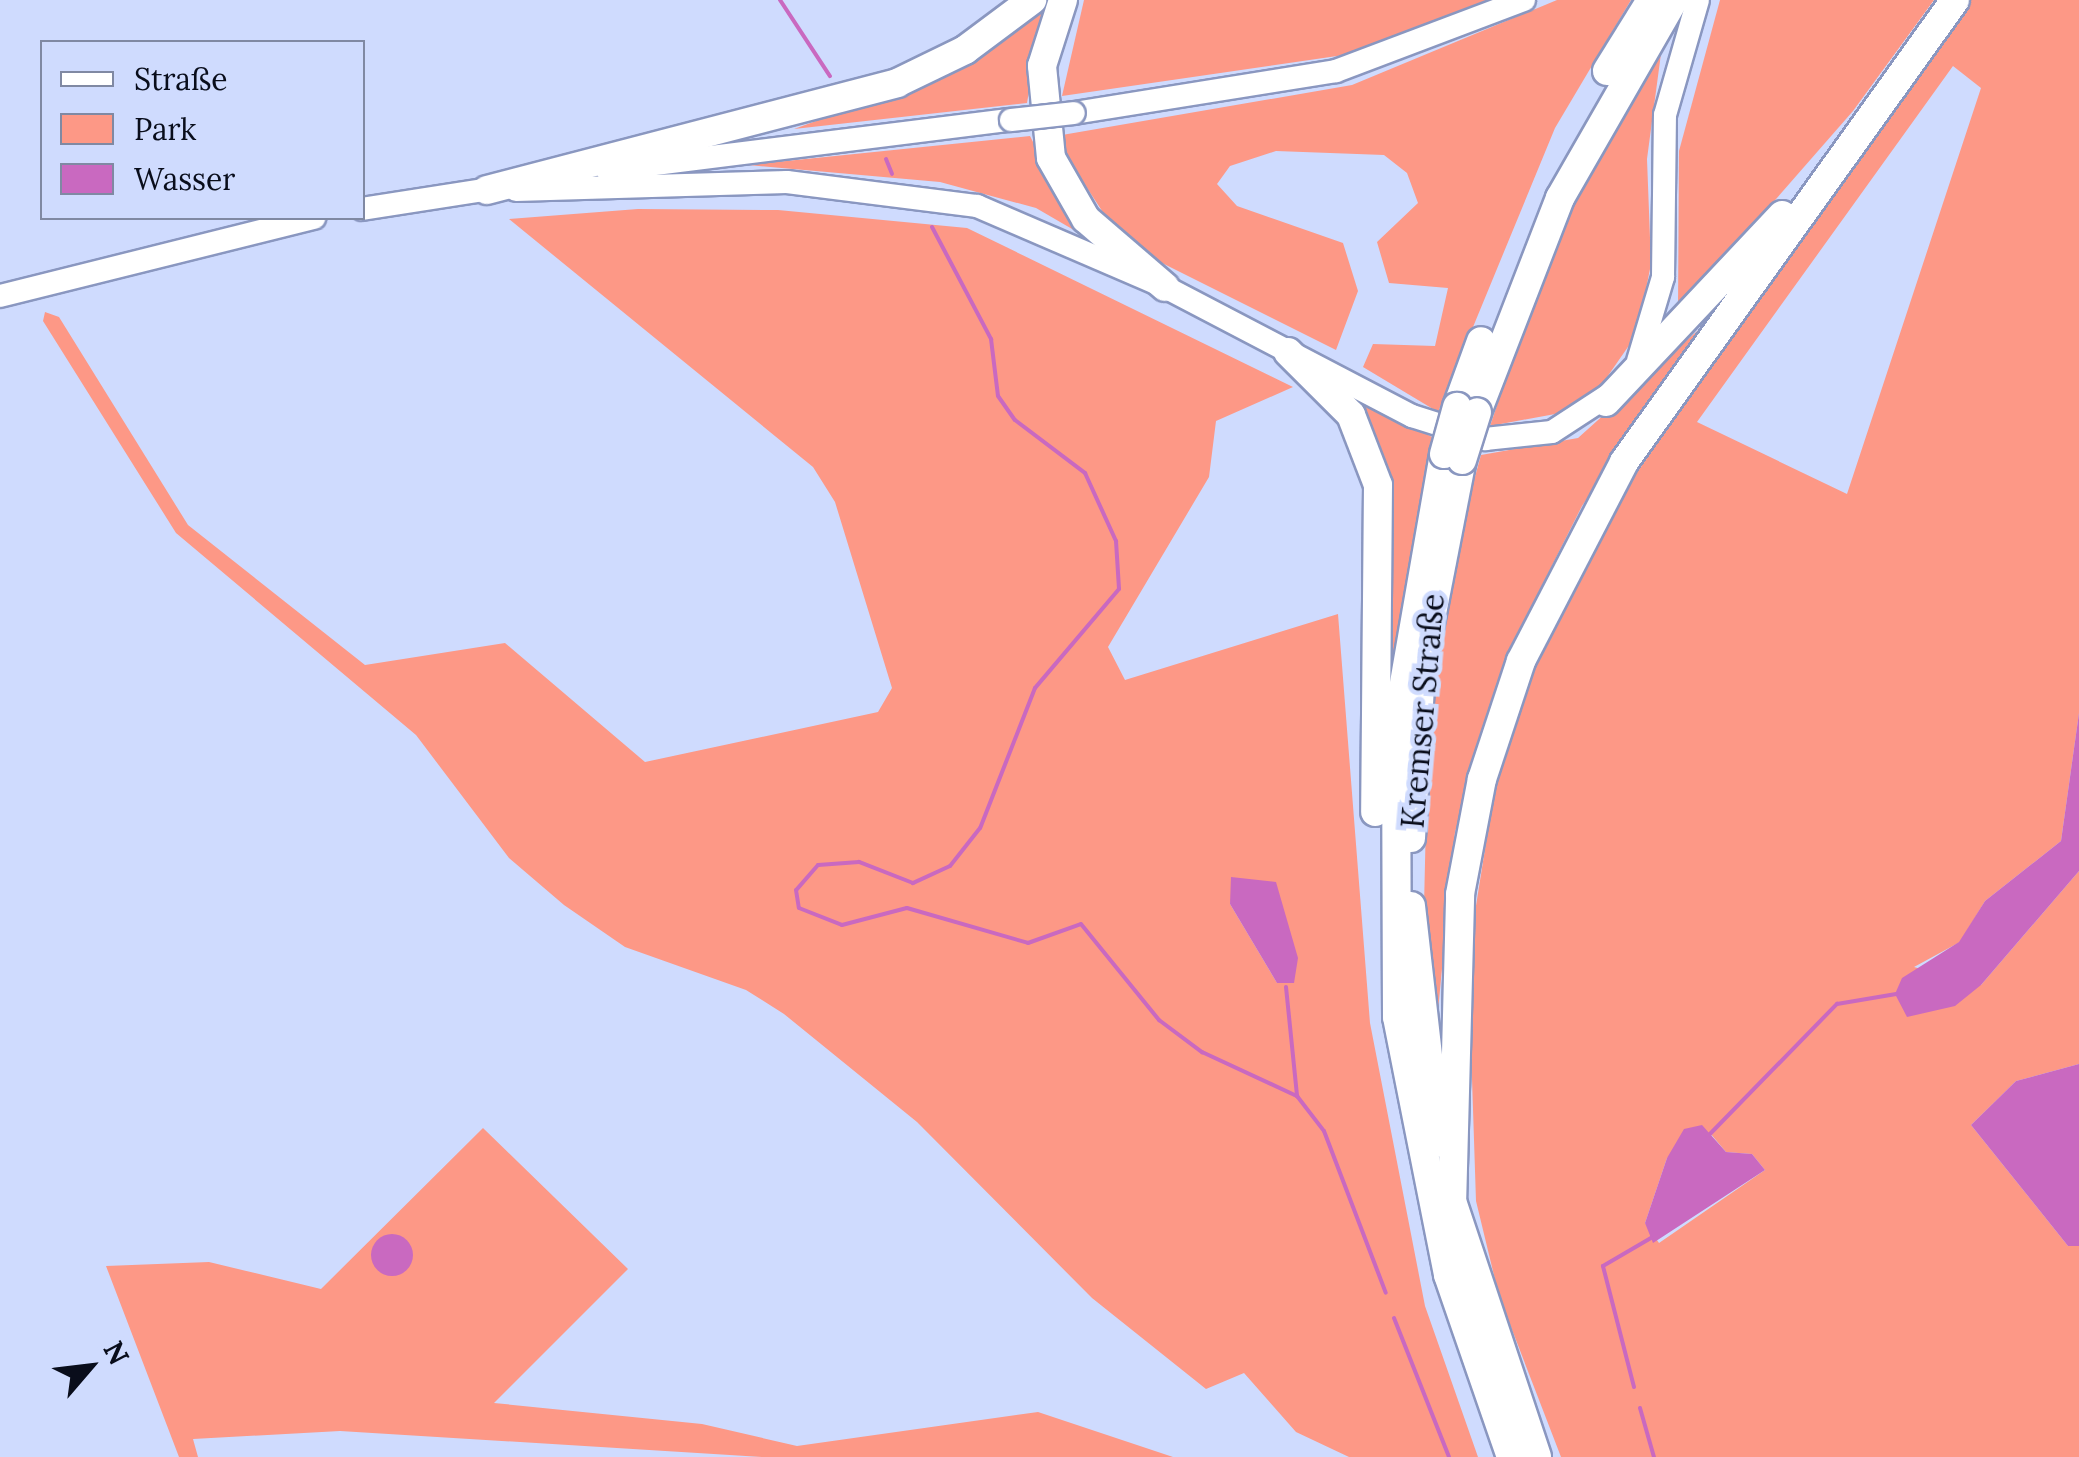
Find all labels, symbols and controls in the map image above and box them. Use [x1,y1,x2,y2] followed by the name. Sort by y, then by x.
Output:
[40,40,365,220] legend
[134,60,227,98] text: Straße
[134,110,196,148] text: Park
[134,160,235,198] text: Wasser
[1394,592,1452,830] street label: Kremser Straße
[40,1317,140,1417] north arrow
[96,1335,137,1371] text: N

